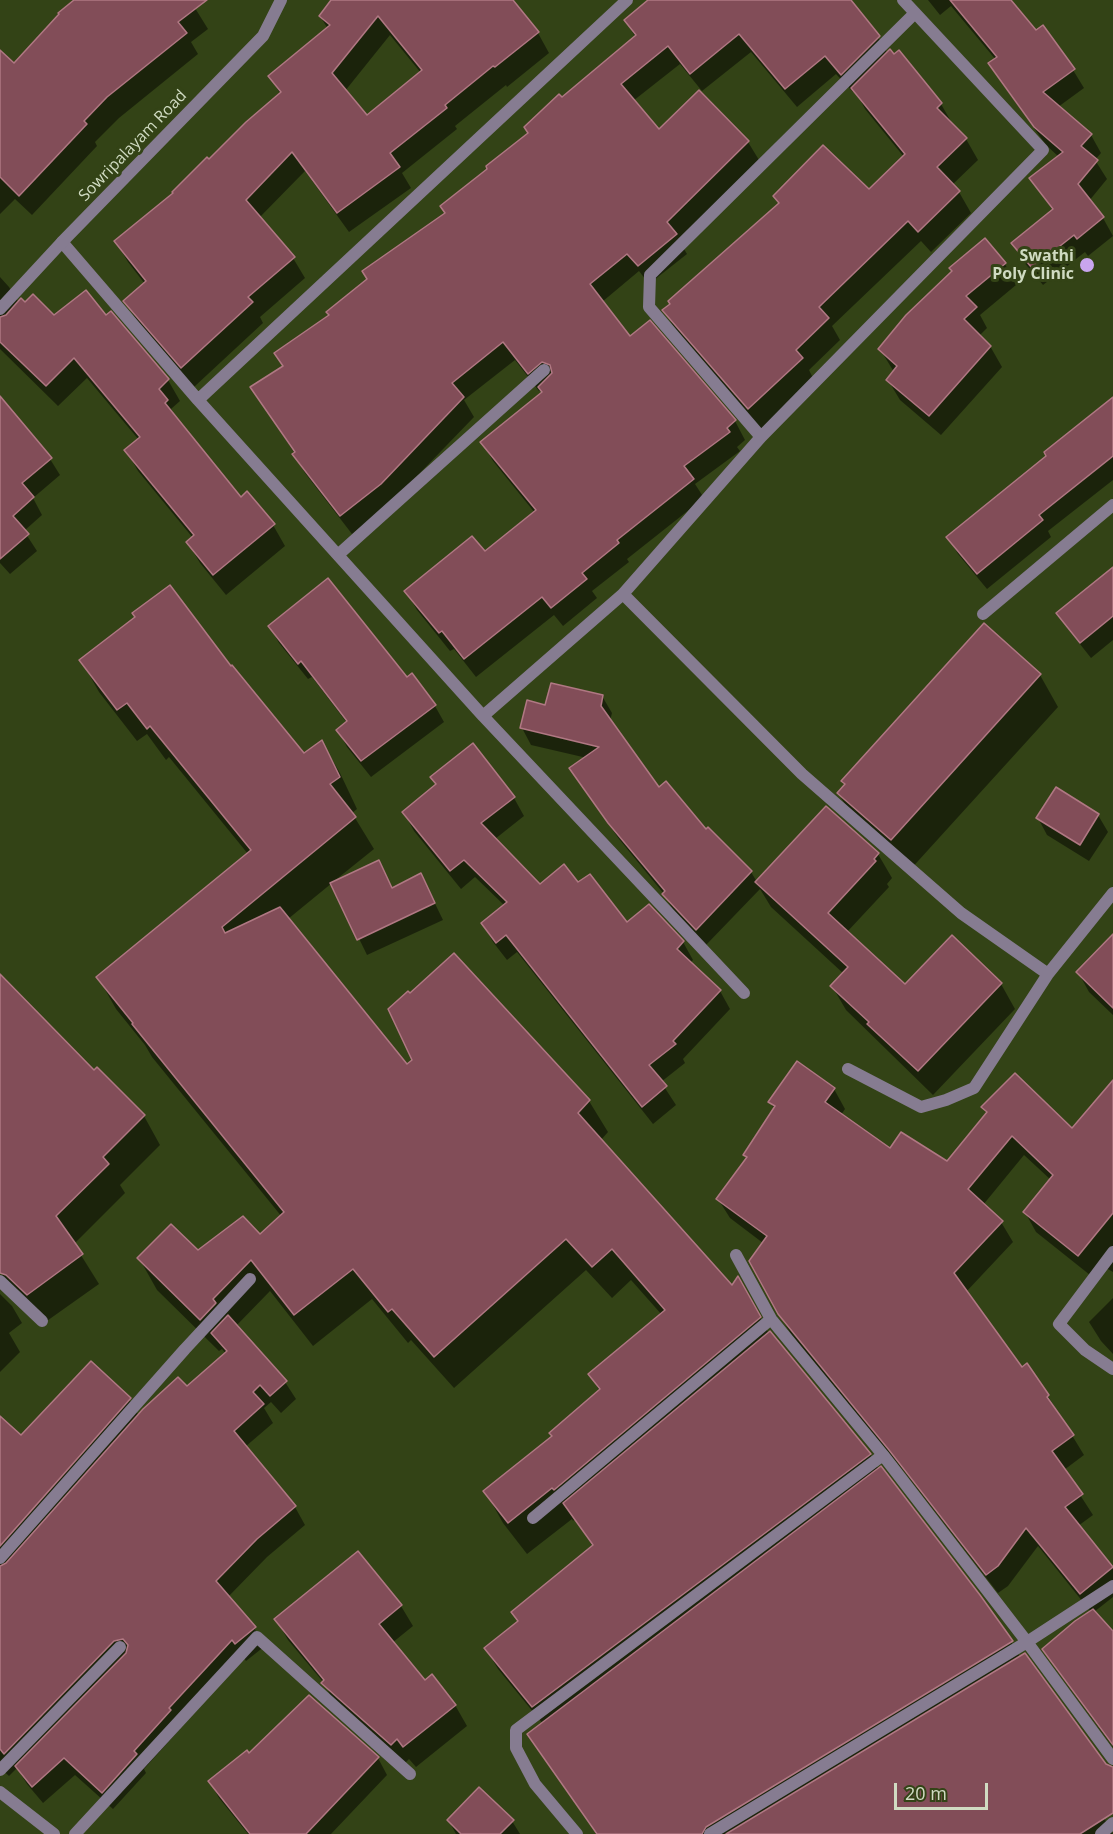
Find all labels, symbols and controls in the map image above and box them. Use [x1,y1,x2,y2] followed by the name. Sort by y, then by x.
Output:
[75,86,191,206] street label: Sowripalayam Road
[992,246,1074,284] place label: Swathi Poly Clinic
[1078,256,1096,274] marker: Swathi Poly Clinic
[897,1771,992,1809] scale bar
[905,1781,947,1805] text: 20 m

